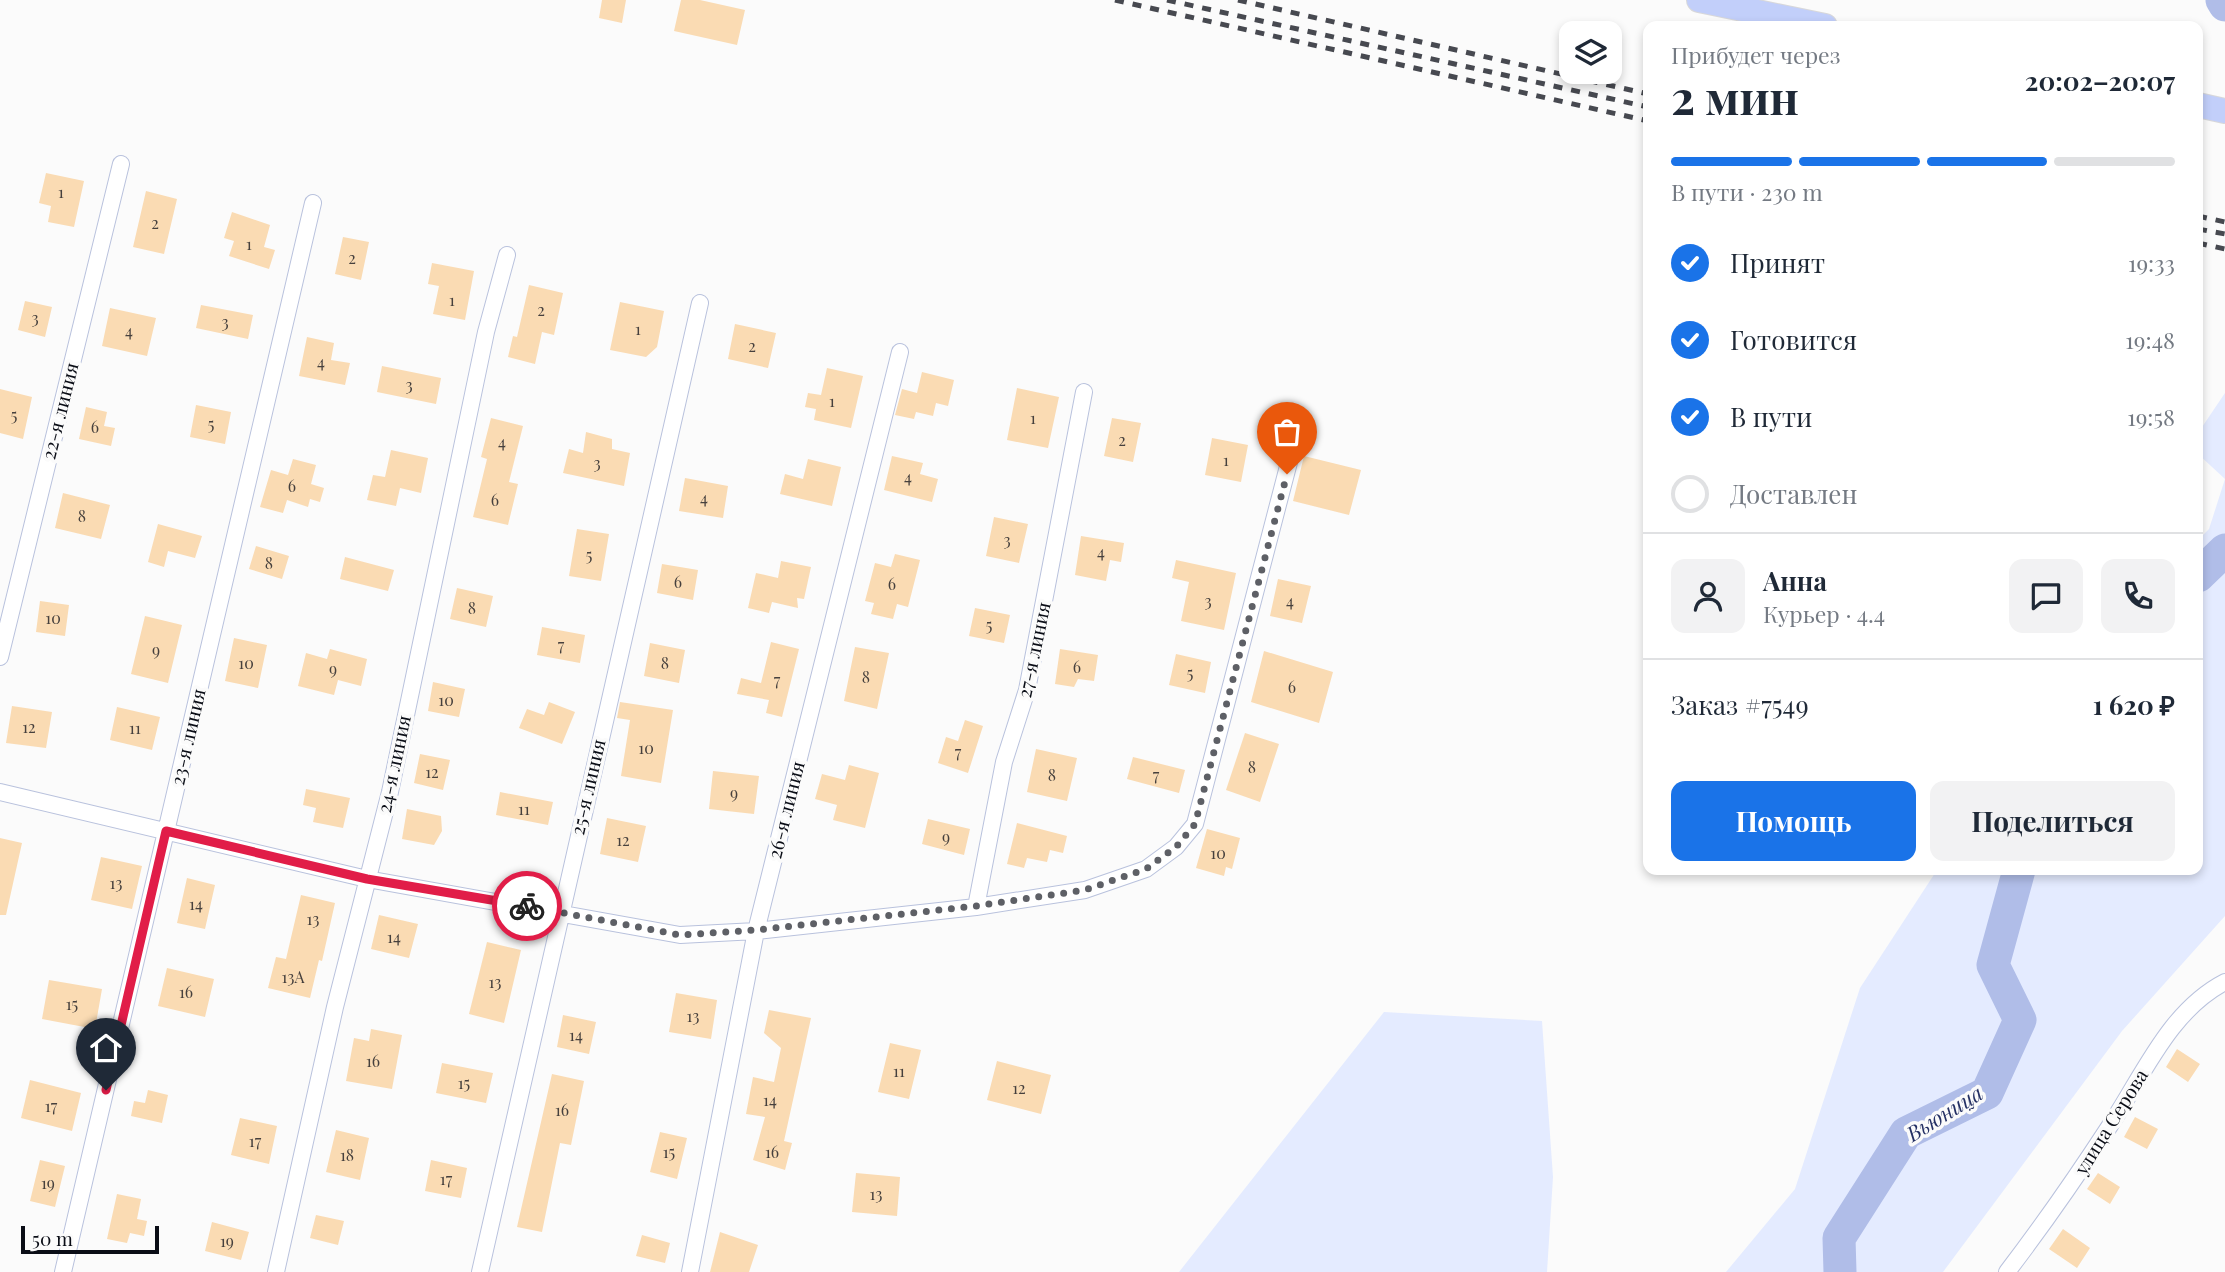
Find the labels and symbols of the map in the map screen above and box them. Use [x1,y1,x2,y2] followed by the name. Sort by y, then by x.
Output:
[58,181,64,202] house number: 1
[151,212,159,233] house number: 2
[246,233,252,254] house number: 1
[348,247,356,268] house number: 2
[449,289,455,310] house number: 1
[537,299,545,320] house number: 2
[31,307,39,328] house number: 3
[221,311,229,332] house number: 3
[635,318,641,339] house number: 1
[125,320,133,341] house number: 4
[748,335,756,356] house number: 2
[317,351,325,372] house number: 4
[34,360,84,462] street label: 22-я линия
[405,374,413,395] house number: 3
[829,390,835,411] house number: 1
[1257,402,1317,474] pin
[11,404,17,425] house number: 5
[1030,407,1036,428] house number: 1
[208,413,214,434] house number: 5
[91,416,99,437] house number: 6
[1118,429,1126,450] house number: 2
[498,431,506,452] house number: 4
[1223,449,1229,470] house number: 1
[593,452,601,473] house number: 3
[904,466,912,487] house number: 4
[288,475,296,496] house number: 6
[700,487,708,508] house number: 4
[491,489,499,510] house number: 6
[78,505,86,526] house number: 8
[1003,529,1011,550] house number: 3
[1097,541,1105,562] house number: 4
[586,544,592,565] house number: 5
[265,552,273,573] house number: 8
[674,571,682,592] house number: 6
[888,573,896,594] house number: 6
[1204,590,1212,611] house number: 3
[1286,590,1294,611] house number: 4
[468,597,476,618] house number: 8
[1010,599,1056,700] street label: 27-я линия
[45,607,61,628] house number: 10
[986,614,992,635] house number: 5
[558,634,565,655] house number: 7
[152,639,160,660] house number: 9
[238,652,254,673] house number: 10
[661,652,669,673] house number: 8
[1073,656,1081,677] house number: 6
[329,658,337,679] house number: 9
[1187,662,1193,683] house number: 5
[862,666,870,687] house number: 8
[774,669,781,690] house number: 7
[1288,676,1296,697] house number: 6
[163,686,211,788] street label: 23-я линия
[438,689,454,710] house number: 10
[370,713,416,815] street label: 24-я линия
[22,716,36,737] house number: 12
[129,717,141,738] house number: 11
[563,736,611,837] street label: 25-я линия
[638,737,654,758] house number: 10
[955,741,962,762] house number: 7
[1248,756,1256,777] house number: 8
[760,758,810,861] street label: 26-я линия
[425,761,439,782] house number: 12
[1048,764,1056,785] house number: 8
[1153,764,1160,785] house number: 7
[730,782,738,803] house number: 9
[518,798,530,819] house number: 11
[942,826,950,847] house number: 9
[616,829,630,850] house number: 12
[1210,842,1226,863] house number: 10
[492,871,562,941] courier
[110,872,122,893] house number: 13
[189,893,203,914] house number: 14
[307,908,319,929] house number: 13
[387,926,401,947] house number: 14
[282,966,305,987] house number: 13А
[489,971,501,992] house number: 13
[179,981,193,1002] house number: 16
[66,993,78,1014] house number: 15
[687,1005,699,1026] house number: 13
[76,1018,136,1090] pin
[569,1024,583,1045] house number: 14
[366,1050,380,1071] house number: 16
[893,1060,905,1081] house number: 11
[2067,1063,2153,1180] street label: улица Серова
[458,1072,470,1093] house number: 15
[1012,1077,1026,1098] house number: 12
[1899,1078,1988,1147] water label: Вьюница
[763,1089,777,1110] house number: 14
[45,1095,58,1116] house number: 17
[555,1099,569,1120] house number: 16
[249,1130,262,1151] house number: 17
[663,1141,675,1162] house number: 15
[765,1141,779,1162] house number: 16
[340,1144,354,1165] house number: 18
[440,1168,453,1189] house number: 17
[41,1172,55,1193] house number: 19
[870,1183,882,1204] house number: 13
[21,1223,159,1255] scale bar
[220,1230,234,1251] house number: 19

